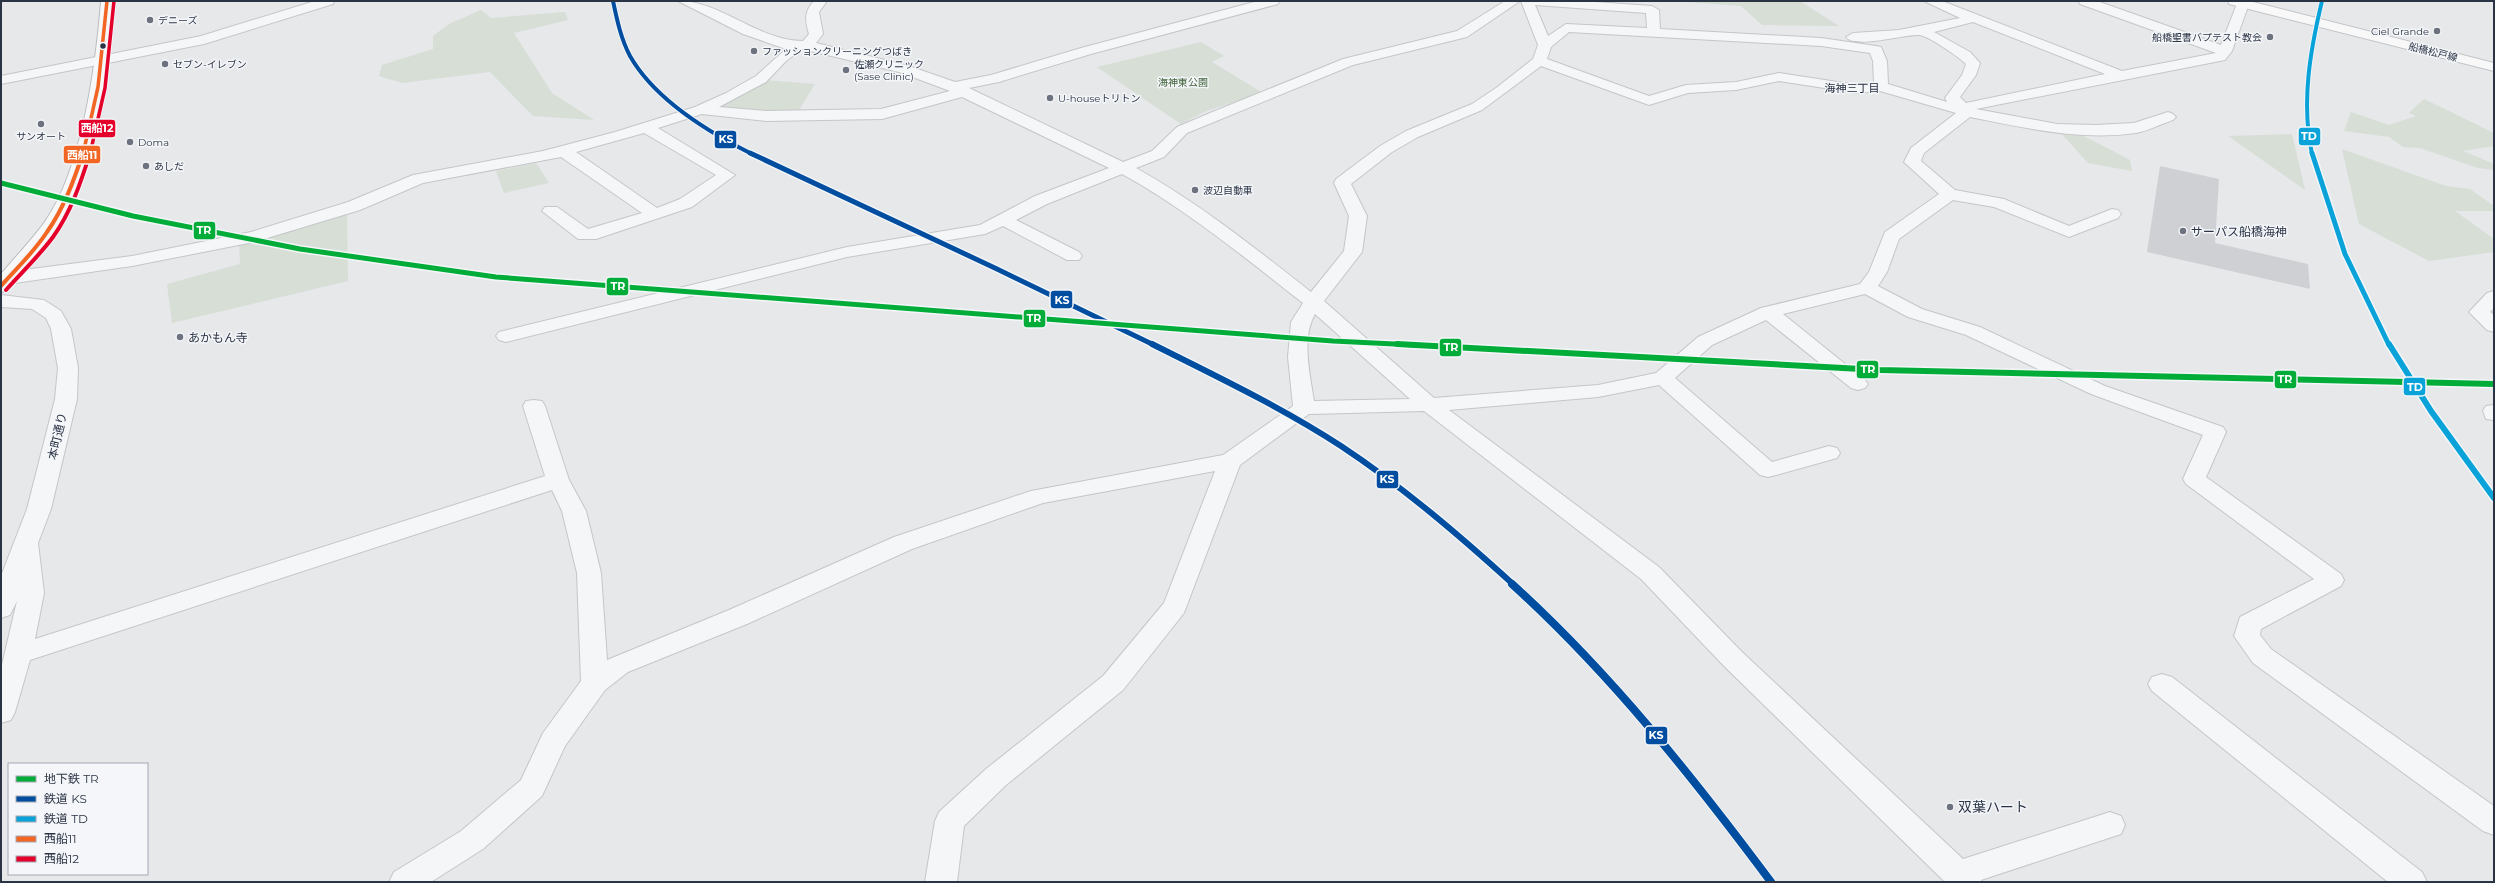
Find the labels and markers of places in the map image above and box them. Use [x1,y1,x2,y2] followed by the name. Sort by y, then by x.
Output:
[158,14,198,27] place label: デニーズ
[145,15,155,25] marker: デニーズ
[2371,25,2429,38] place label: Ciel Grande
[2432,26,2442,36] marker: Ciel Grande
[2152,31,2262,44] place label: 船橋聖書バプテスト教会
[2265,32,2275,42] marker: 船橋聖書バプテスト教会
[98,41,108,51] unlabelled marker
[762,45,912,58] place label: ファッションクリーニングつばき
[749,46,759,56] marker: ファッションクリーニングつばき
[173,58,247,71] place label: セブン-イレブン
[854,58,924,83] place label: 佐瀬クリニック (Sase Clinic)
[160,59,170,69] marker: セブン-イレブン
[841,65,851,75] marker: 佐瀬クリニック (Sase Clinic)
[1058,92,1140,105] place label: U-houseトリトン
[1045,93,1055,103] marker: U-houseトリトン
[36,119,46,129] marker: サンオート
[16,130,66,143] place label: サンオート
[138,136,169,149] place label: Doma
[125,137,135,147] marker: Doma
[154,160,184,173] place label: あしだ
[141,161,151,171] marker: あしだ
[1203,184,1253,197] place label: 波辺自動車
[1190,185,1200,195] marker: 波辺自動車
[2191,224,2287,239] place label: サーパス船橋海神
[2178,226,2188,236] marker: サーパス船橋海神
[188,330,248,345] place label: あかもん寺
[175,332,185,342] marker: あかもん寺
[1958,798,2028,816] place label: 双葉ハート
[1945,802,1955,812] marker: 双葉ハート

